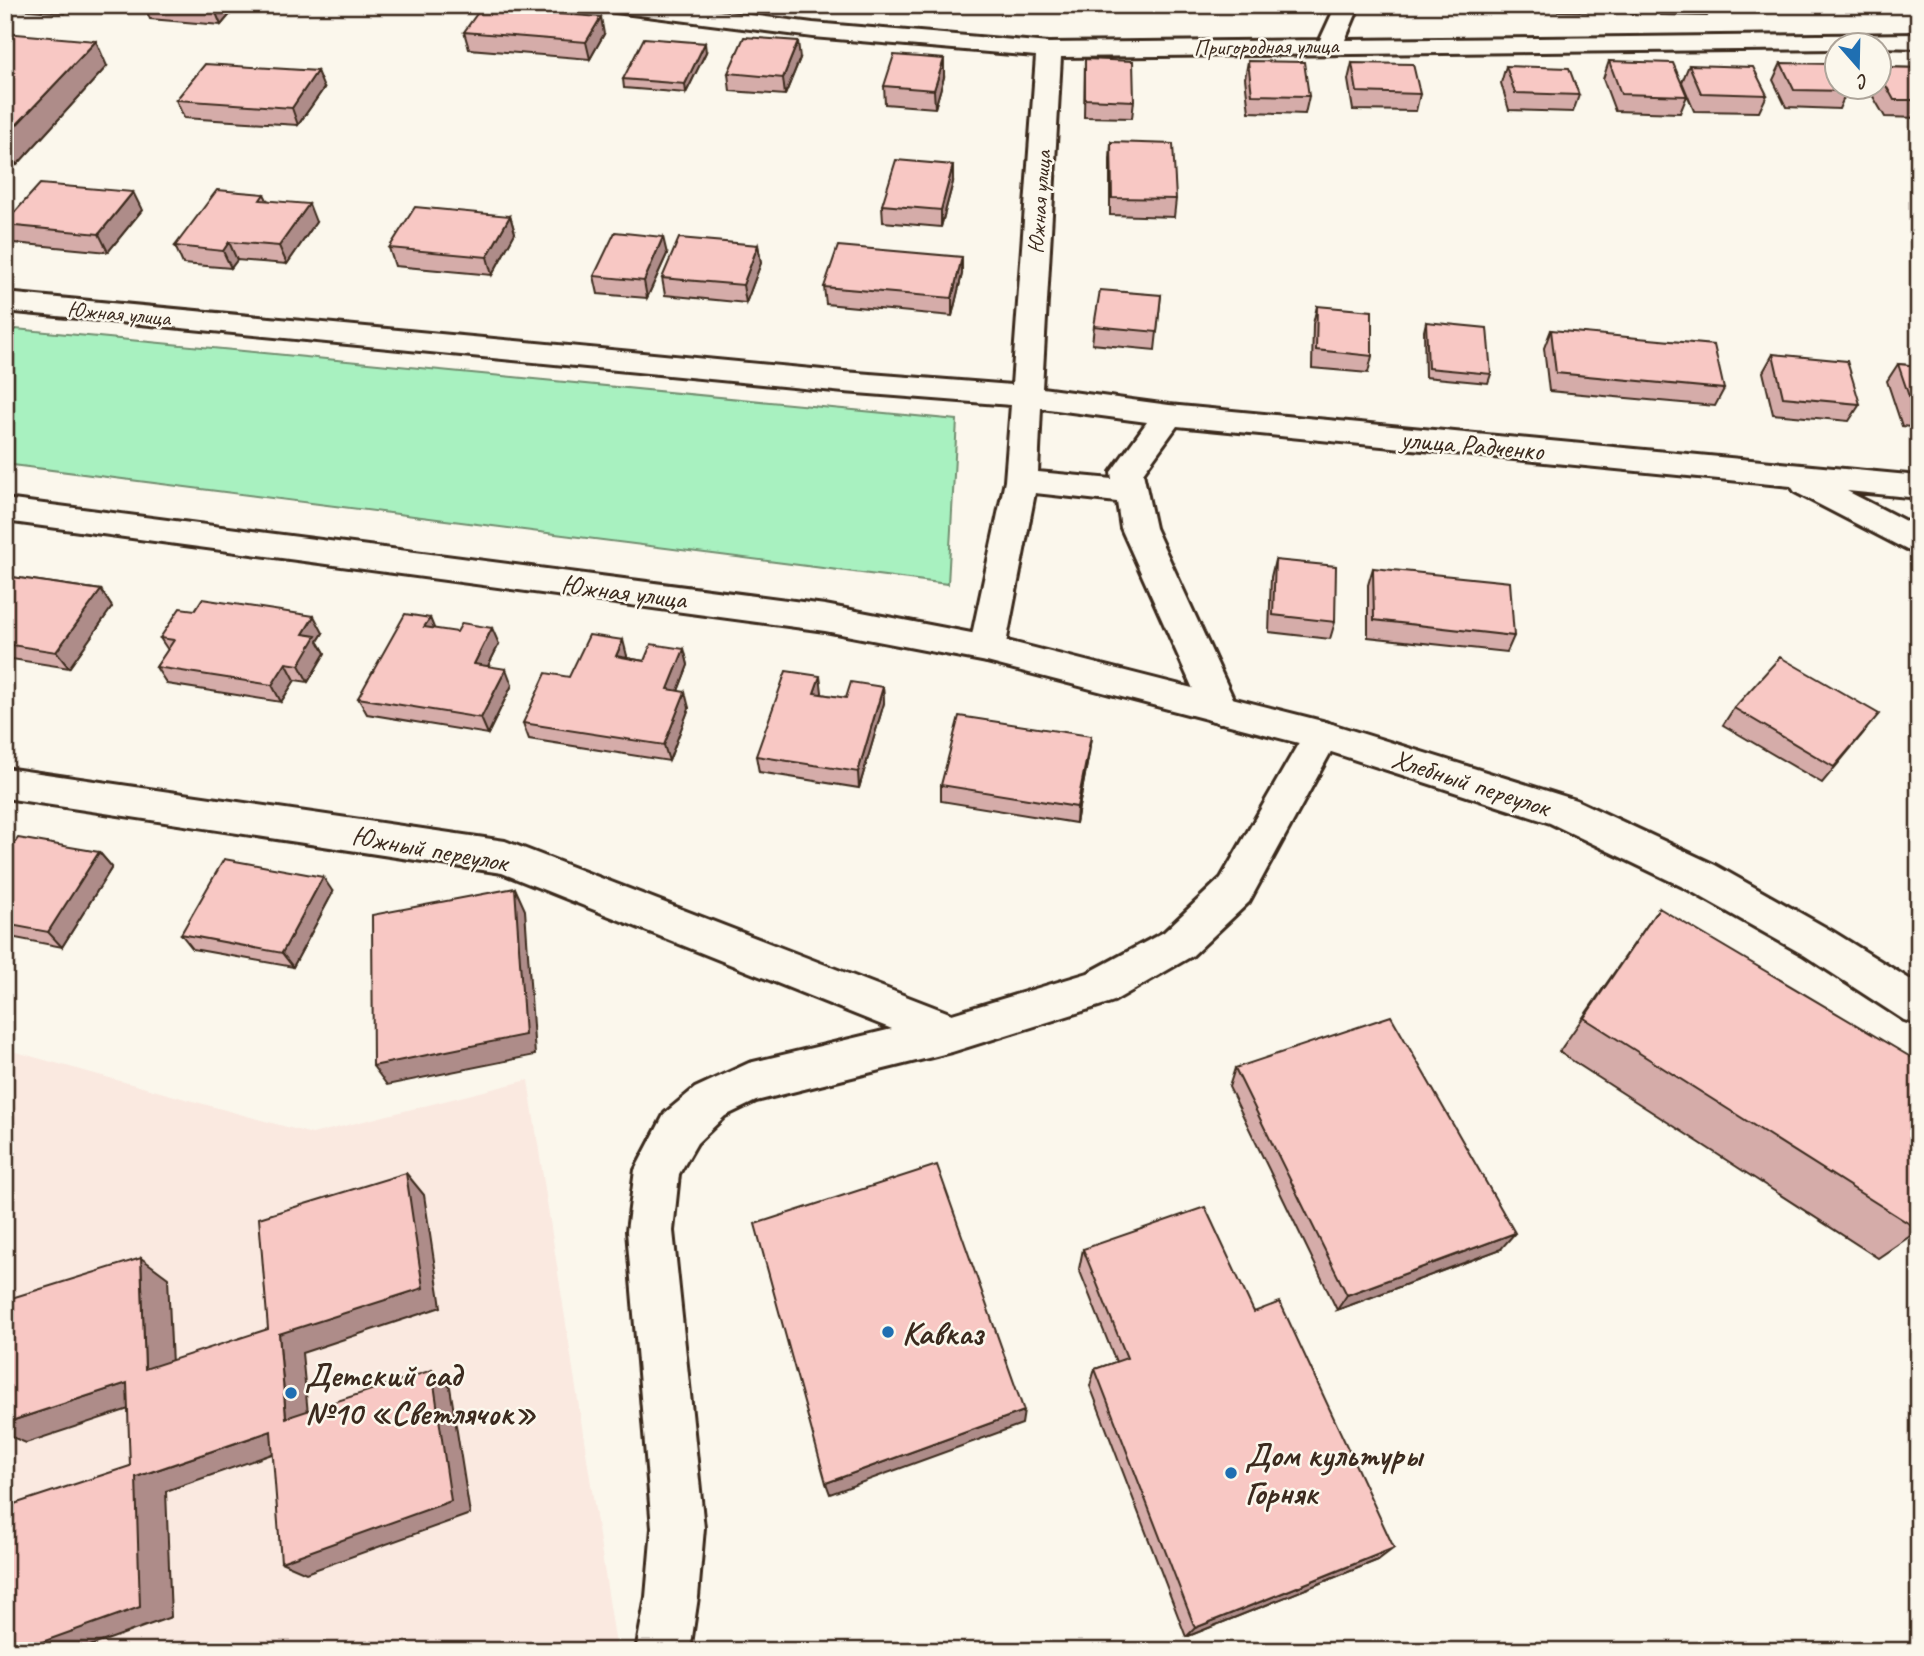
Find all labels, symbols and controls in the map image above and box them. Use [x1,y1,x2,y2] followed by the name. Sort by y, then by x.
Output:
[1193,31,1340,62] street label: Пригородная улица
[1822,32,1892,102] north arrow
[1852,68,1872,95] text: С
[1021,148,1058,255] street label: Южная улица
[66,295,173,333] street label: Южная улица
[1397,421,1547,468] street label: улица Радченко
[559,566,690,617] street label: Южная улица
[1388,741,1557,825] street label: Хлебный переулок
[349,818,513,880] street label: Южный переулок
[902,1312,986,1354] place label: Кавказ
[880,1324,896,1340] marker: Кавказ
[305,1354,537,1434] place label: Детский сад №10 «Светлячок»
[283,1385,299,1401] marker: Детский сад №10 «Светлячок»
[1245,1434,1425,1514] place label: Дом культуры Горняк
[1223,1465,1239,1481] marker: Дом культуры Горняк

